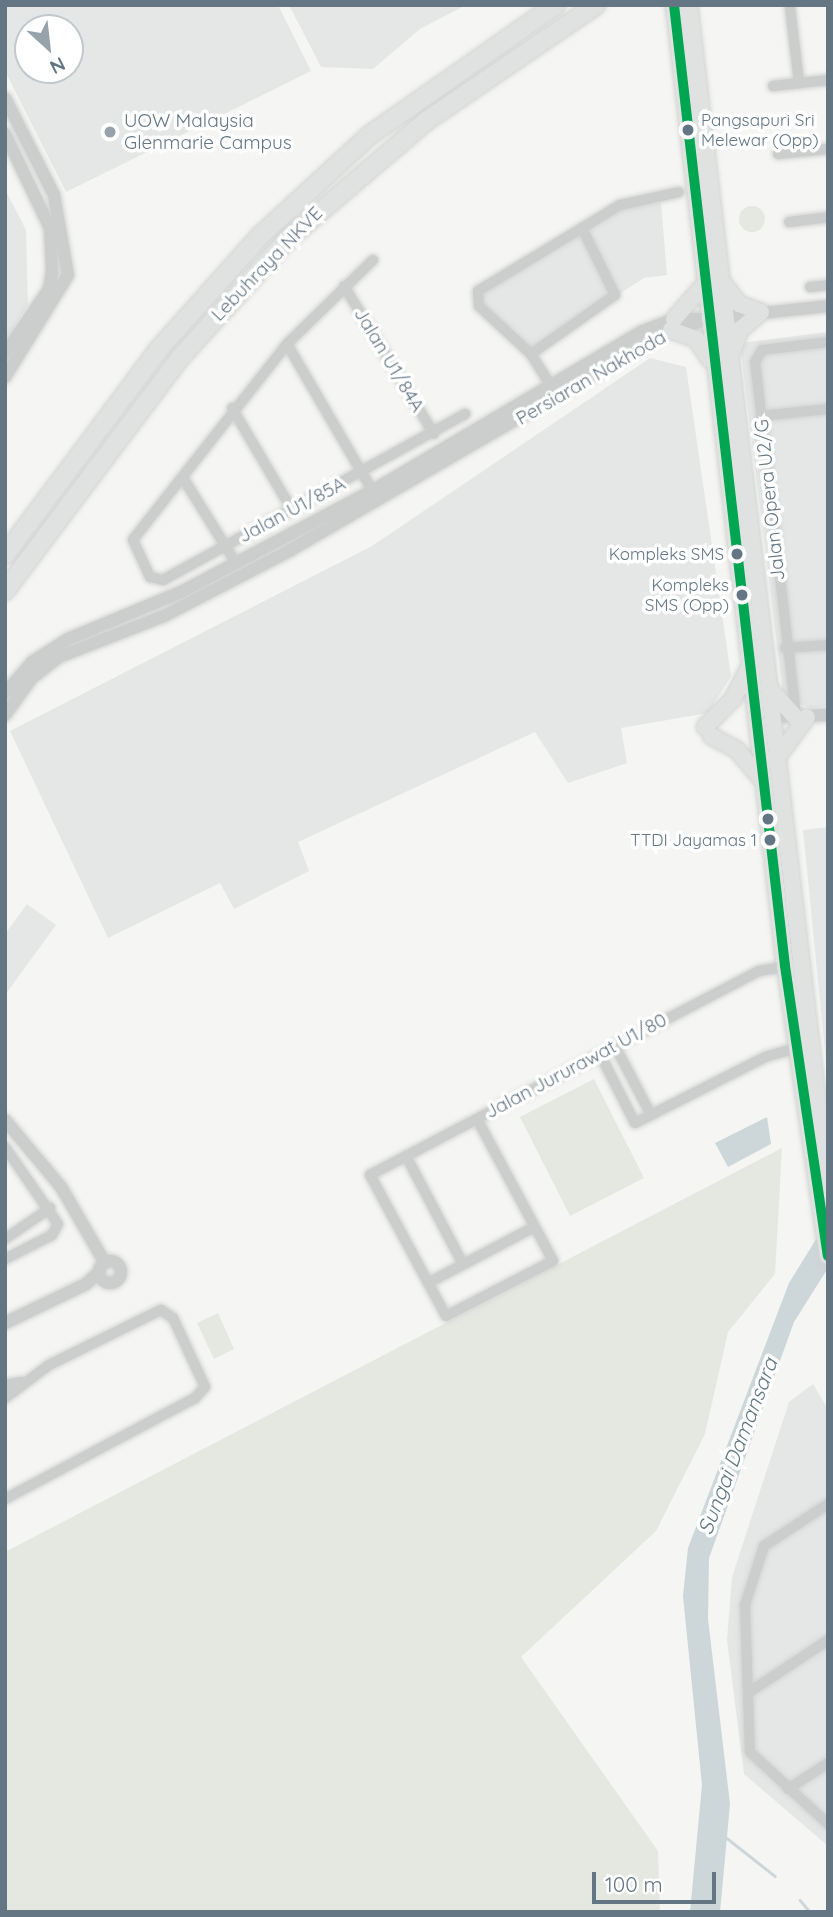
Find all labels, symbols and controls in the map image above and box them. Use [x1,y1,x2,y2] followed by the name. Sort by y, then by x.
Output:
[14,14,84,84] north arrow
[46,52,69,80] text: N
[124,110,292,154] place label: UOW Malaysia Glenmarie Campus
[701,110,819,150] place label: Pangsapuri Sri Melewar (Opp)
[681,123,695,137] marker: Pangsapuri Sri Melewar (Opp)
[102,124,118,140] marker: UOW Malaysia Glenmarie Campus
[207,202,327,326] street label: Lebuhraya NKVE
[349,304,429,416] street label: Jalan U1/84A
[512,326,670,430] street label: Persiaran Nakhoda
[750,418,790,582] street label: Jalan Opera U2/G
[235,472,349,548] street label: Jalan U1/85A
[609,544,724,564] place label: Kompleks SMS
[730,547,744,561] marker: Kompleks SMS
[645,575,729,615] place label: Kompleks SMS (Opp)
[735,588,749,602] marker: Kompleks SMS (Opp)
[761,812,775,826] unlabelled marker
[630,830,757,850] place label: TTDI Jayamas 1
[763,833,777,847] marker: TTDI Jayamas 1
[481,1008,671,1124] street label: Jalan Jururawat U1/80
[692,1354,782,1538] water label: Sungai Damansara
[595,1857,719,1901] scale bar
[605,1871,663,1897] text: 100 m

